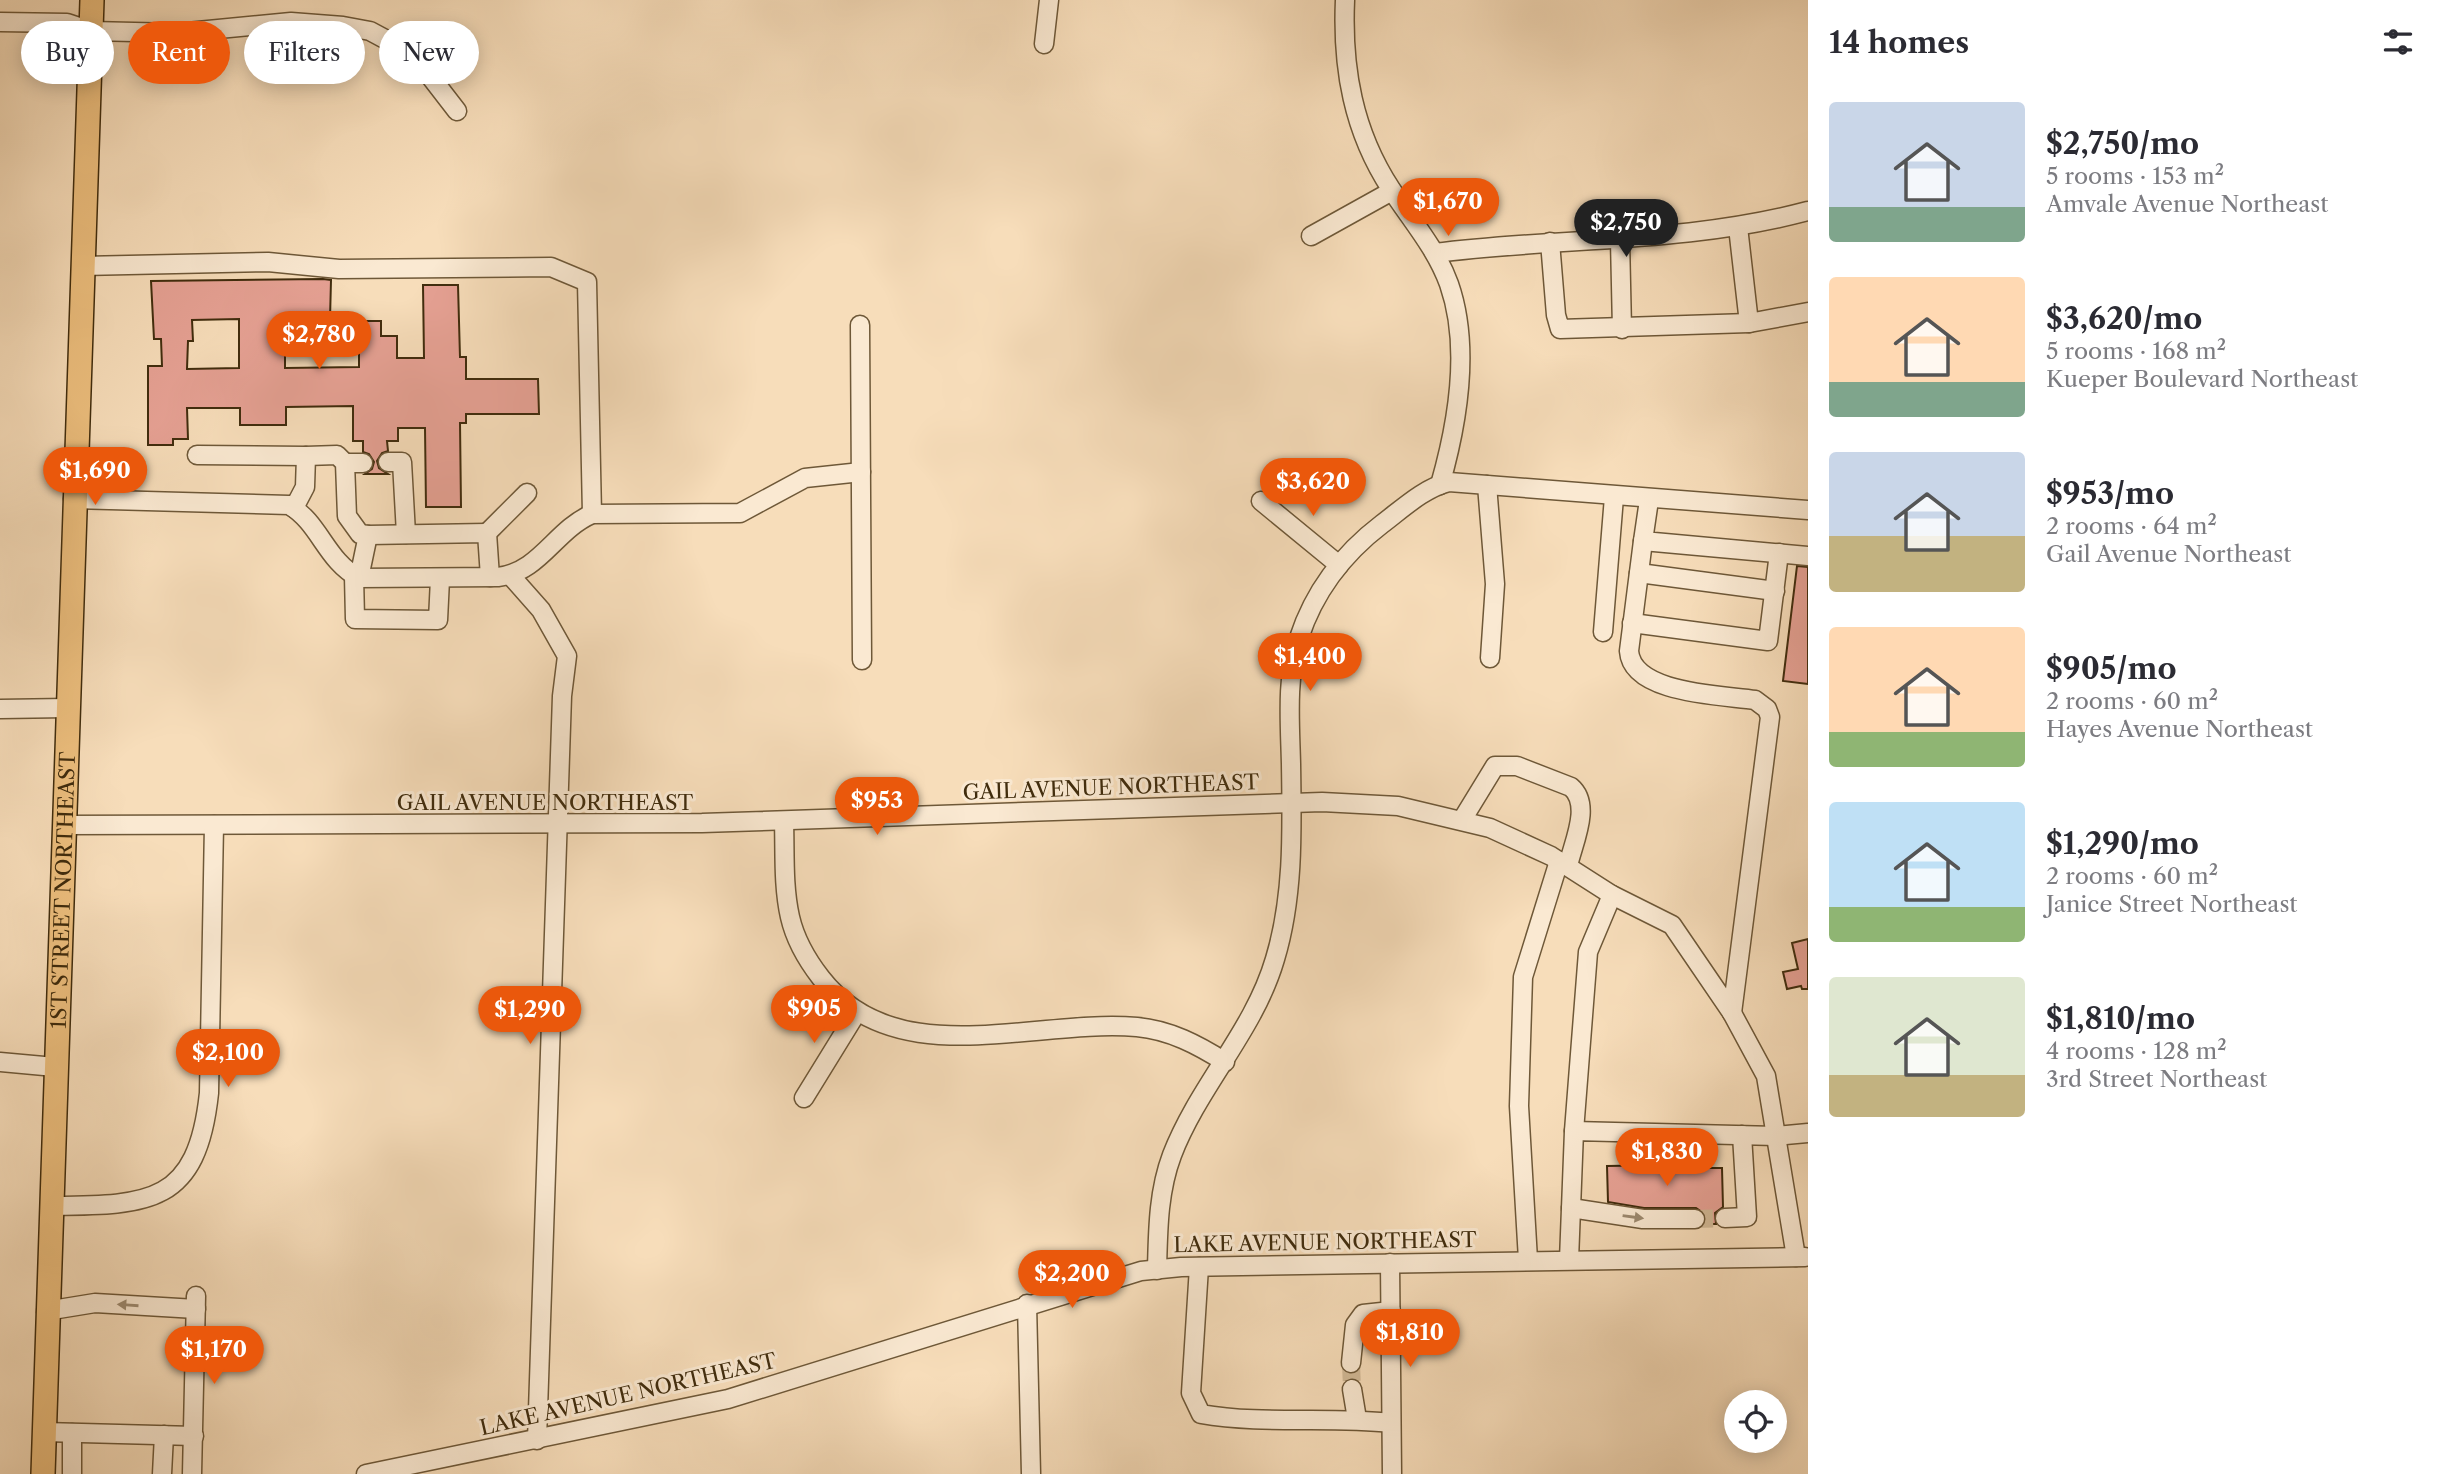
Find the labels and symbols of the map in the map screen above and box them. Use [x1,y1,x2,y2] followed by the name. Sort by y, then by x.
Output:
[1391,178,1505,238] pin: $1,670
[1569,200,1683,259] pin: $2,750
[262,312,376,371] pin: $2,780
[38,448,152,507] pin: $1,690
[1256,458,1370,518] pin: $3,620
[1253,634,1367,693] pin: $1,400
[45,751,80,1029] street label: 1ST STREET NORTHEAST
[962,769,1260,805] street label: GAIL AVENUE NORTHEAST
[836,778,918,837] pin: $953
[397,790,694,815] street label: GAIL AVENUE NORTHEAST
[473,986,587,1046] pin: $1,290
[773,986,855,1045] pin: $905
[171,1030,285,1089] pin: $2,100
[1610,1128,1724,1188] pin: $1,830
[1622,1212,1644,1223] one-way arrow
[1173,1227,1477,1257] street label: LAKE AVENUE NORTHEAST
[1015,1250,1129,1310] pin: $2,200
[117,1299,139,1310] one-way arrow
[1353,1310,1467,1369] pin: $1,810
[157,1326,271,1386] pin: $1,170
[477,1348,779,1440] street label: LAKE AVENUE NORTHEAST

